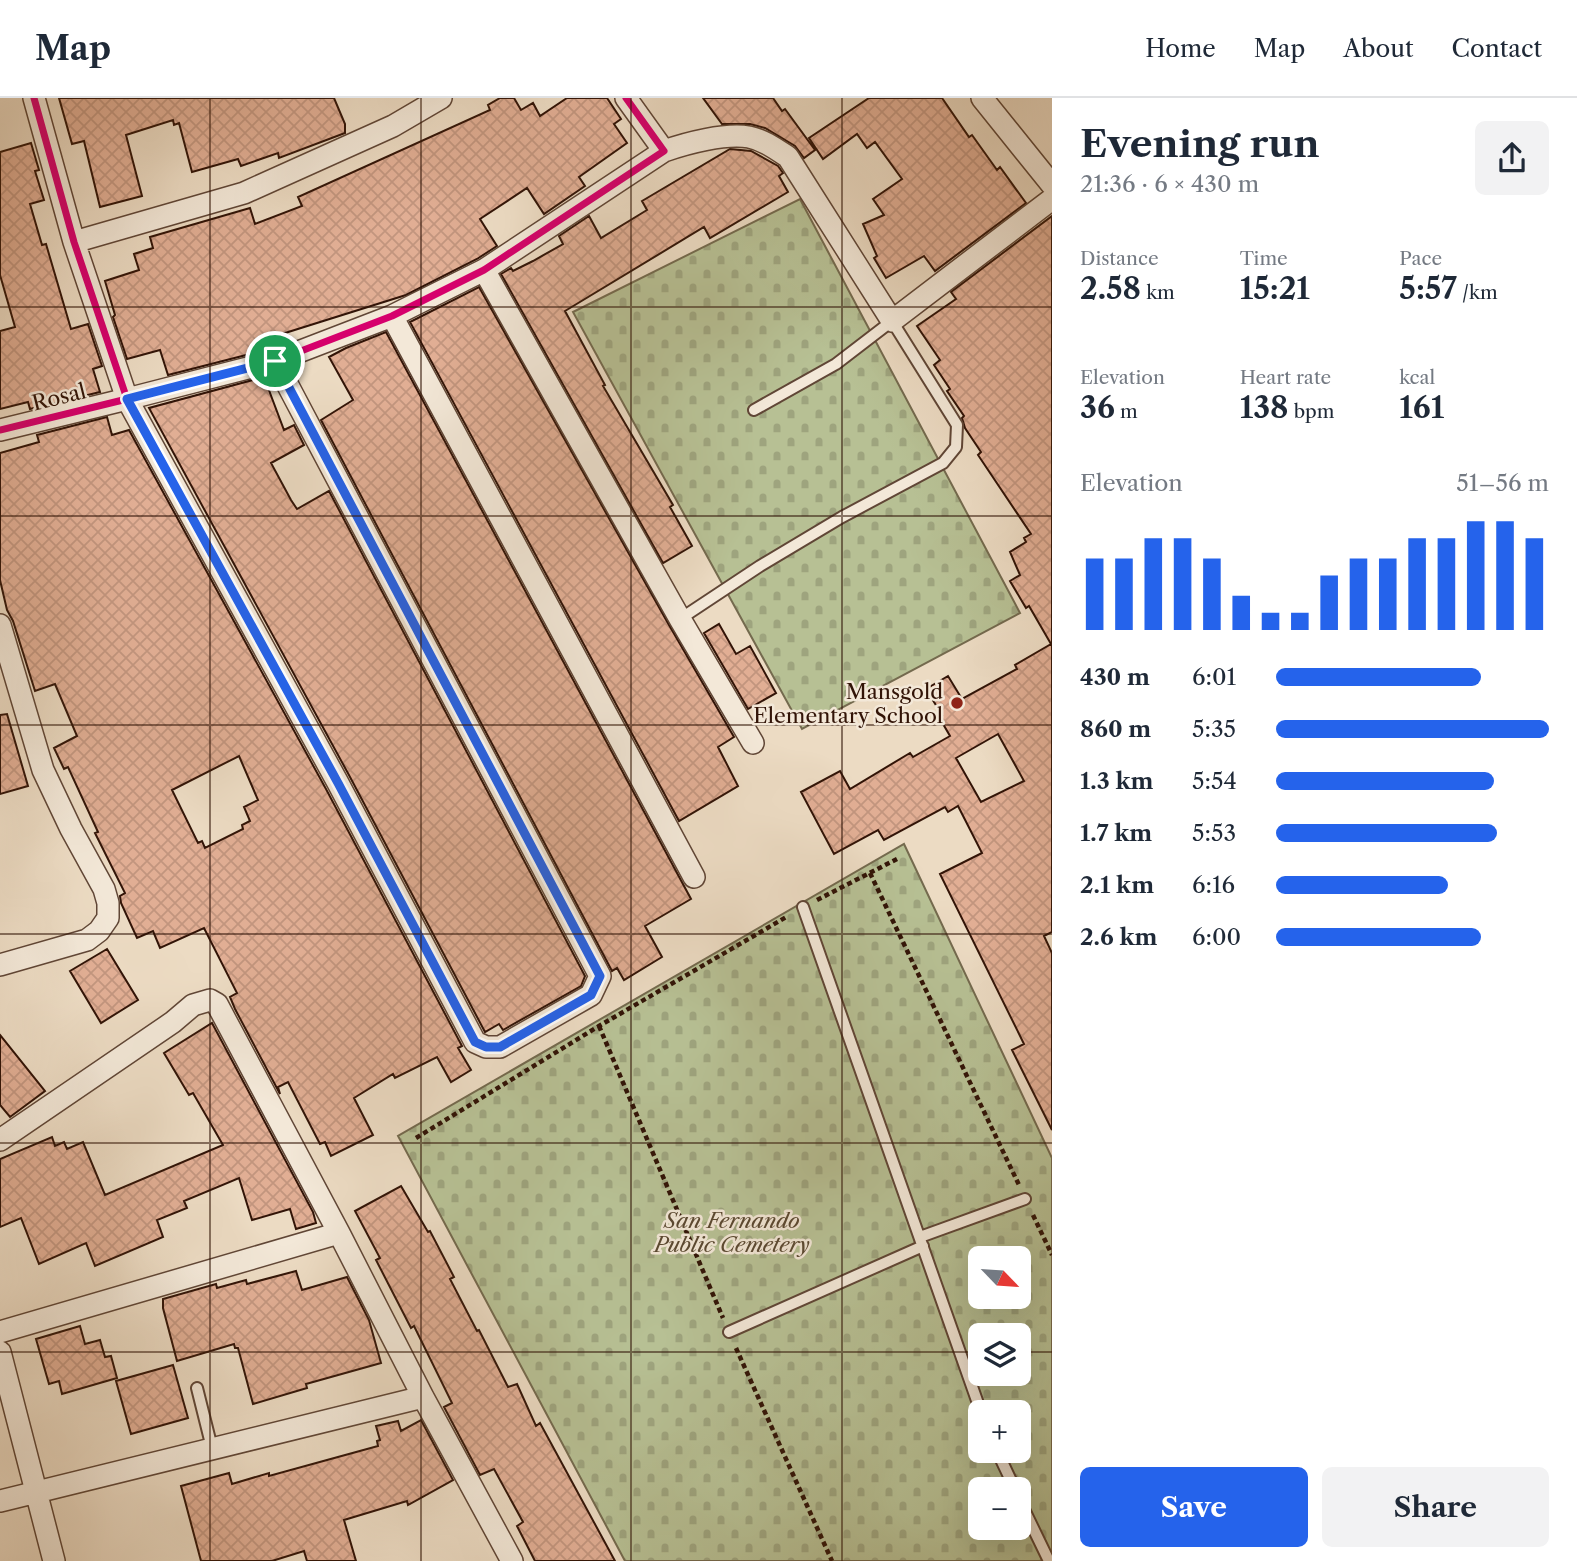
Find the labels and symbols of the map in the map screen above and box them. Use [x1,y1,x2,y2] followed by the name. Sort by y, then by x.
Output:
[245,331,305,391] pin
[30,378,88,416] street label: Rosal
[753,679,943,728] place label: Mansgold Elementary School
[949,695,965,711] marker: Mansgold Elementary School
[652,1208,810,1257] park label: San Fernando Public Cemetery
[968,1246,1031,1309] north arrow

